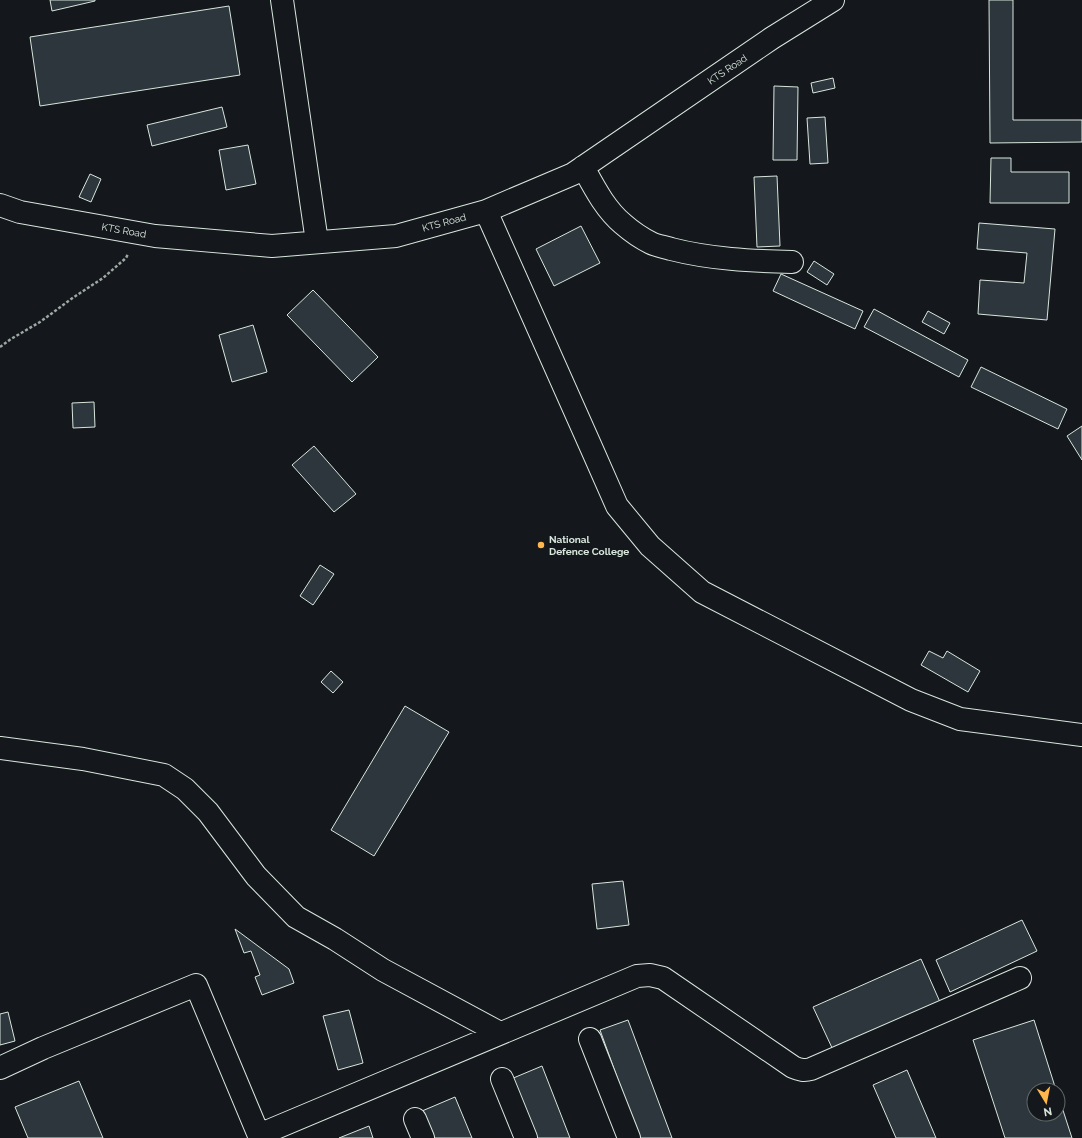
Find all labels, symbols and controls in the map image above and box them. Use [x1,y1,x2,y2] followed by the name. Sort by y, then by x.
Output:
[705,52,749,87] street label: KTS Road
[421,211,467,234] street label: KTS Road
[101,221,147,240] street label: KTS Road
[549,534,629,557] place label: National Defence College
[536,540,546,550] marker: National Defence College
[1026,1082,1066,1122] north arrow
[1042,1104,1053,1118] text: N

